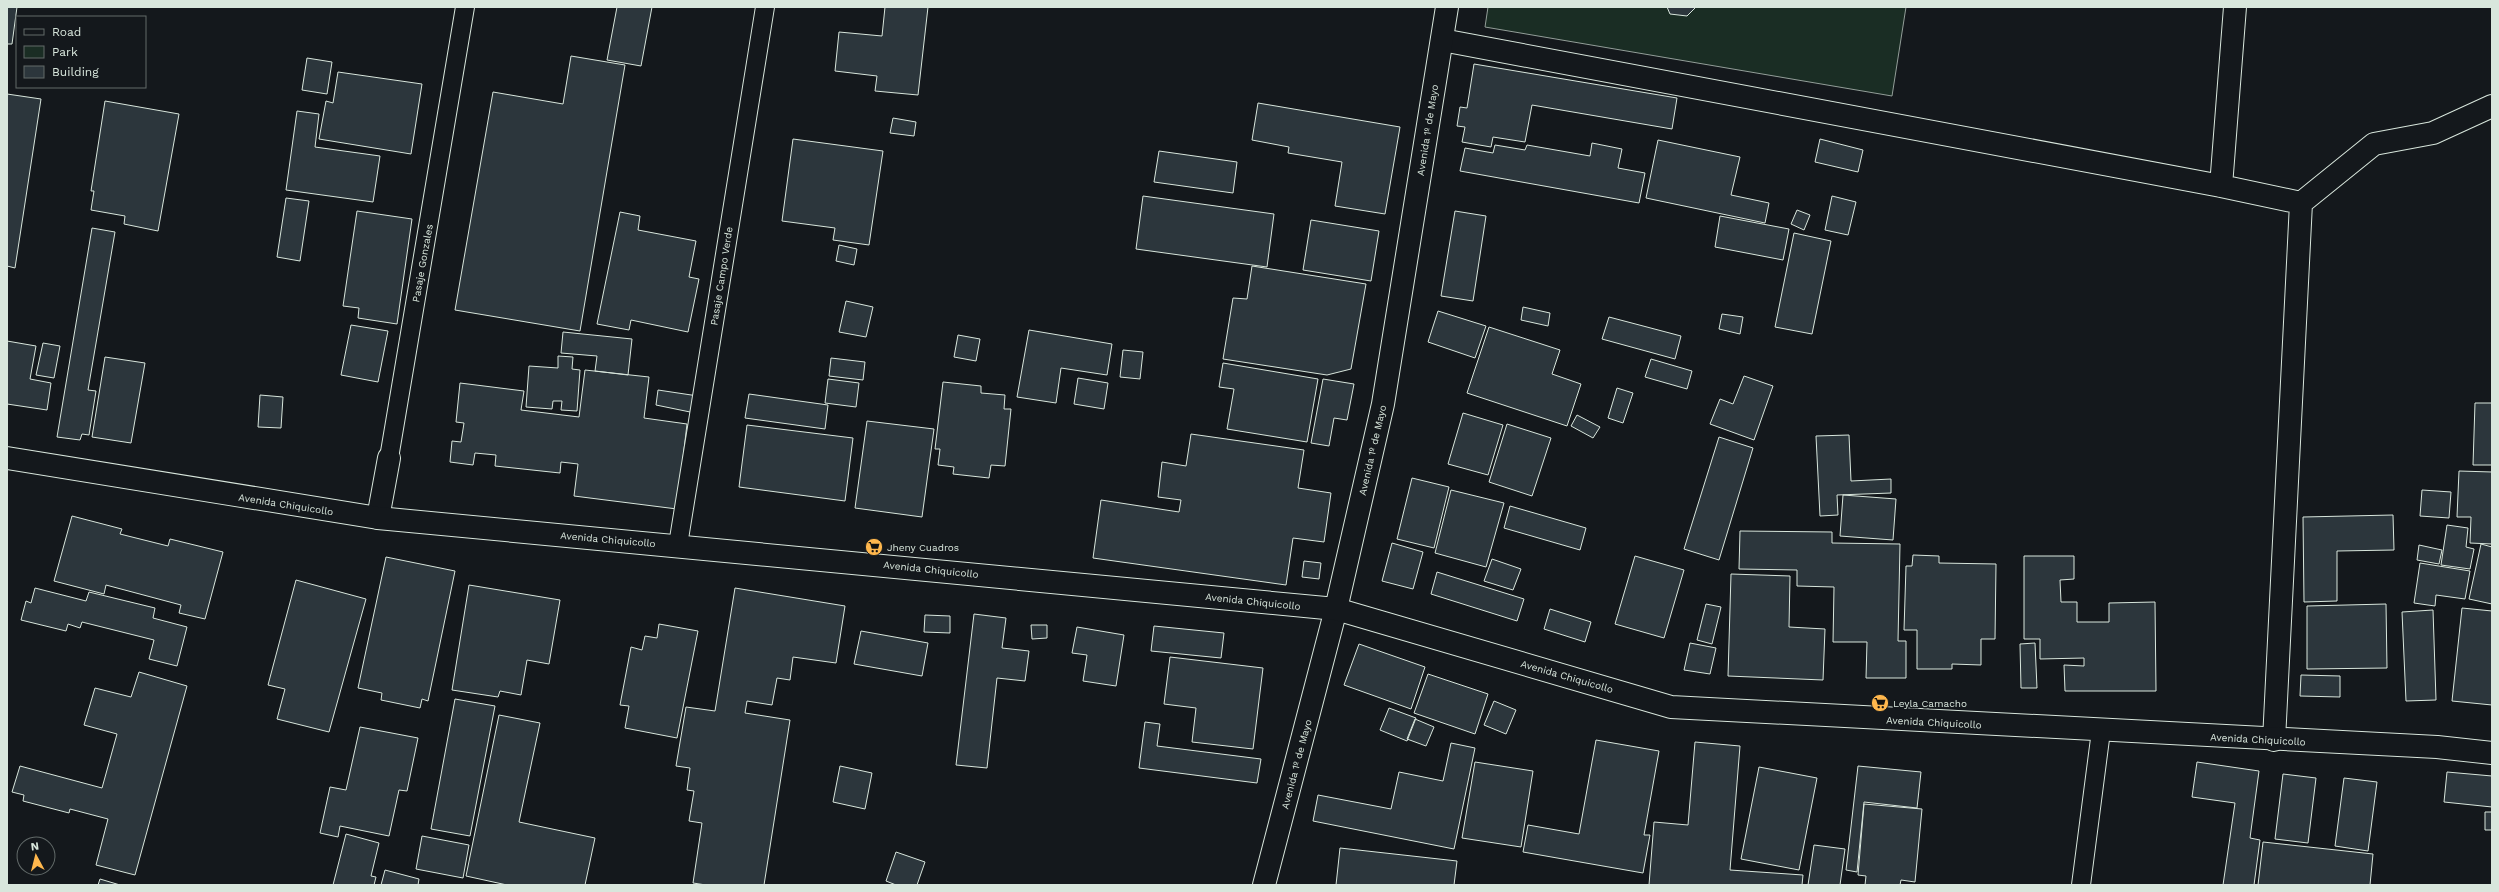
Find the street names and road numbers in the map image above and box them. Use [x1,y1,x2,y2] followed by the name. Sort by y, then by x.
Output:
[1415,84,1440,177] street label: Avenida 1º de Mayo
[410,223,435,303] street label: Pasaje Gonzales
[708,226,735,326] street label: Pasaje Campo Verde
[1357,404,1388,496] street label: Avenida 1º de Mayo
[238,492,334,517] street label: Avenida Chiquicollo
[560,530,656,549] street label: Avenida Chiquicollo
[883,559,979,580] street label: Avenida Chiquicollo
[1205,591,1301,612] street label: Avenida Chiquicollo
[1519,658,1614,695] street label: Avenida Chiquicollo
[1886,715,1982,730] street label: Avenida Chiquicollo
[1279,718,1314,810] street label: Avenida 1º de Mayo
[2210,732,2306,747] street label: Avenida Chiquicollo

